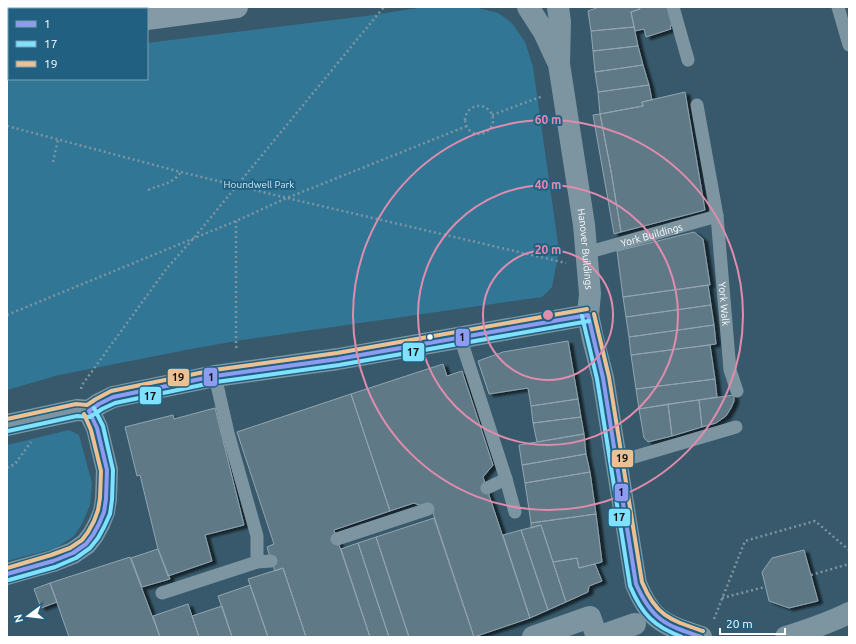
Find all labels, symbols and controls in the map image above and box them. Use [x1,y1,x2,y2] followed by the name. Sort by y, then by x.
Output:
[8,8,148,80] legend
[44,17,51,30] text: 1
[44,37,58,50] text: 17
[44,57,58,70] text: 19
[535,113,561,126] text: 60 m
[535,178,561,191] text: 40 m
[224,179,294,190] park label: Houndwell Park
[576,208,595,290] street label: Hanover Buildings
[619,221,684,248] street label: York Buildings
[535,243,561,256] text: 20 m
[717,281,732,326] street label: York Walk
[541,308,555,322] centre of rings
[455,328,470,347] line badge: 1
[459,331,465,343] text: 1
[425,332,435,342] unlabelled marker
[402,342,425,362] line badge: 17
[407,346,419,358] text: 17
[203,367,218,387] line badge: 1
[167,368,190,387] line badge: 19
[172,371,184,383] text: 19
[208,371,214,383] text: 1
[139,386,162,405] line badge: 17
[144,390,156,402] text: 17
[611,449,634,468] line badge: 19
[616,452,628,464] text: 19
[614,483,629,502] line badge: 1
[618,486,624,498] text: 1
[608,508,631,527] line badge: 17
[613,511,625,523] text: 17
[8,596,48,636] north arrow
[720,610,785,636] scale bar
[11,613,25,624] text: N
[726,617,753,630] text: 20 m

